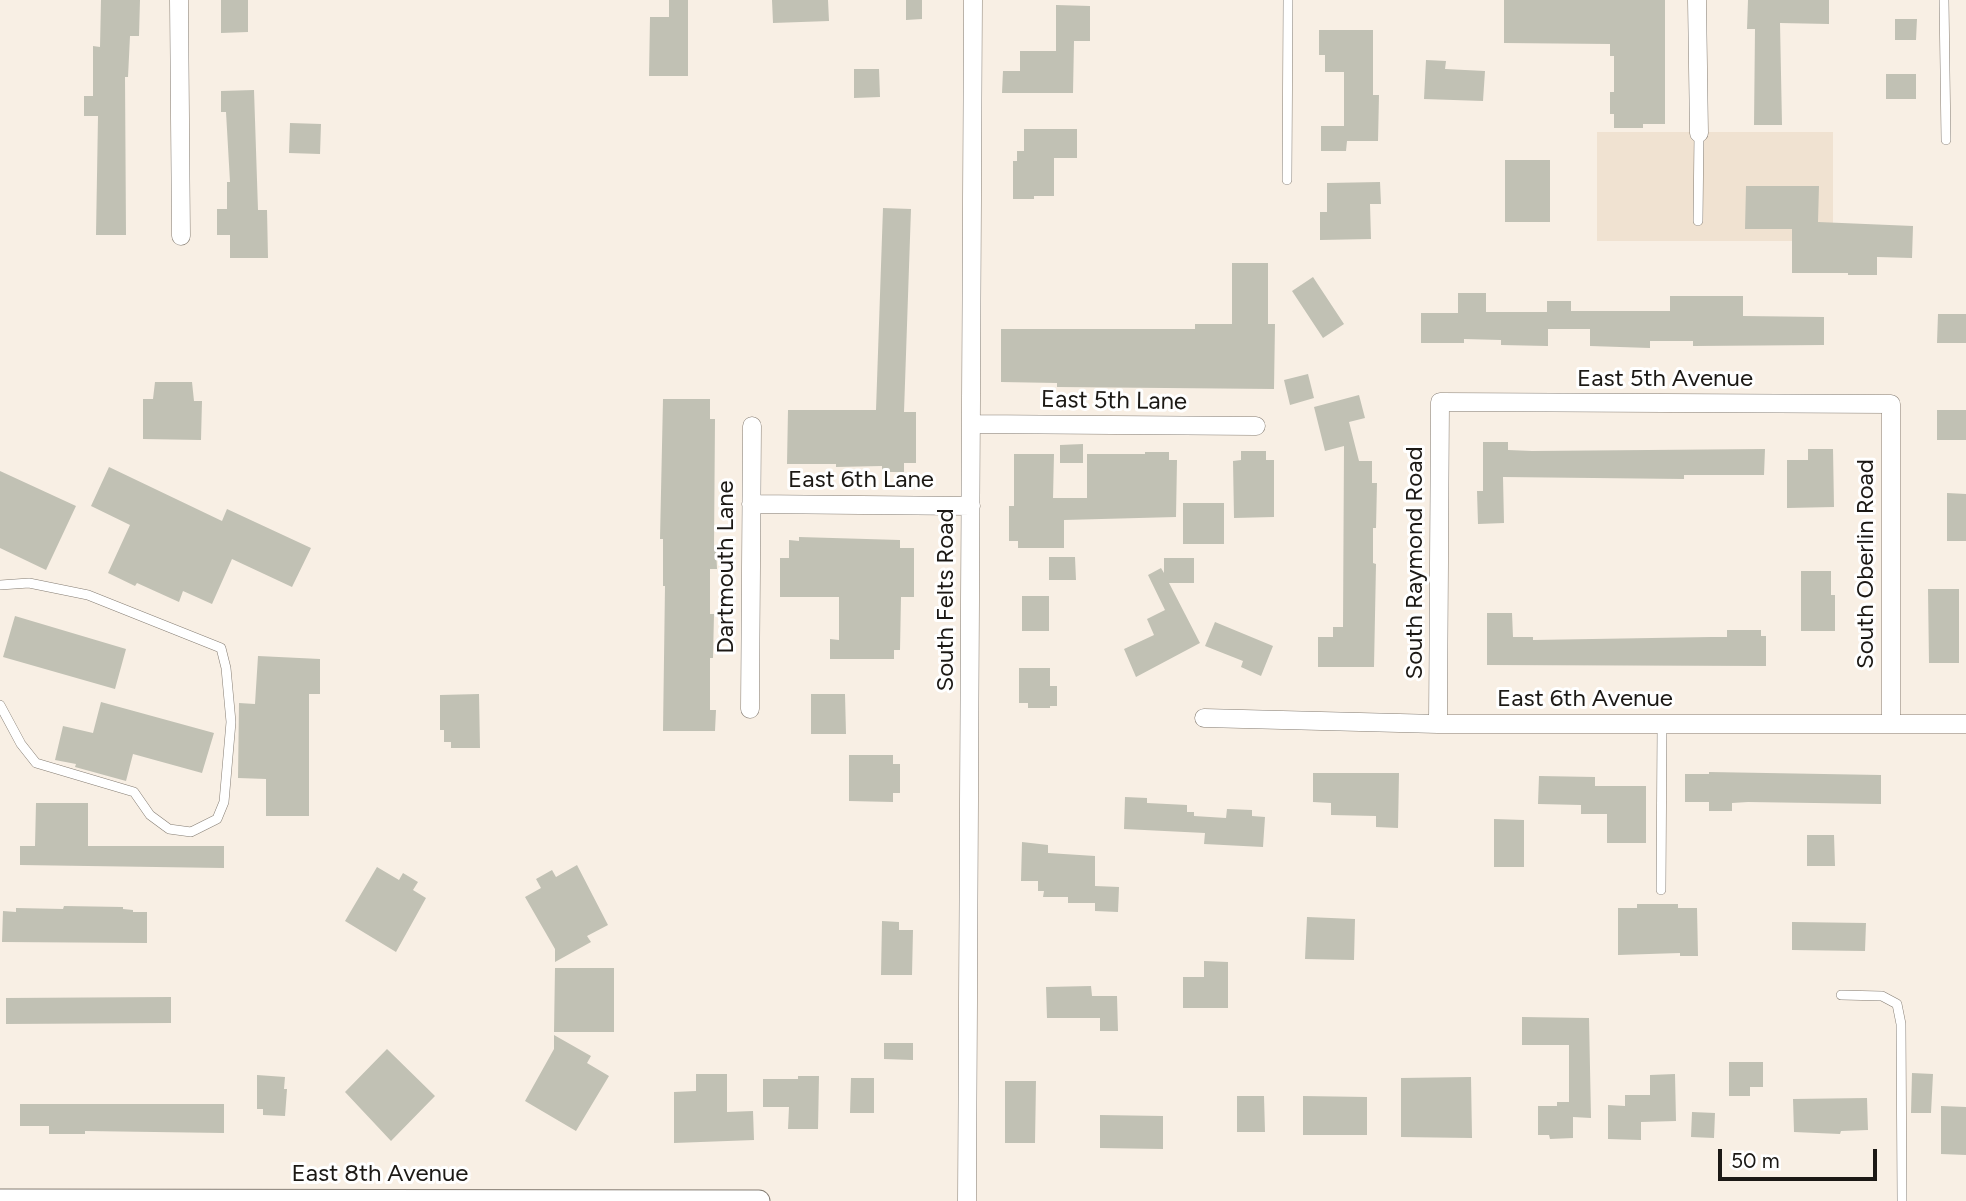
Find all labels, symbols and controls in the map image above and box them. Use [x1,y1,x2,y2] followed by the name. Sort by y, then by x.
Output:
[1577,365,1753,393] street label: East 5th Avenue
[1041,385,1187,417] street label: East 5th Lane
[1401,446,1429,680] street label: South Raymond Road
[1852,459,1880,669] street label: South Oberlin Road
[788,466,934,494] street label: East 6th Lane
[712,480,740,654] street label: Dartmouth Lane
[932,508,960,692] street label: South Felts Road
[1497,685,1673,713] street label: East 6th Avenue
[1721,1134,1880,1178] scale bar
[1731,1148,1780,1173] text: 50 m
[292,1160,468,1188] street label: East 8th Avenue

